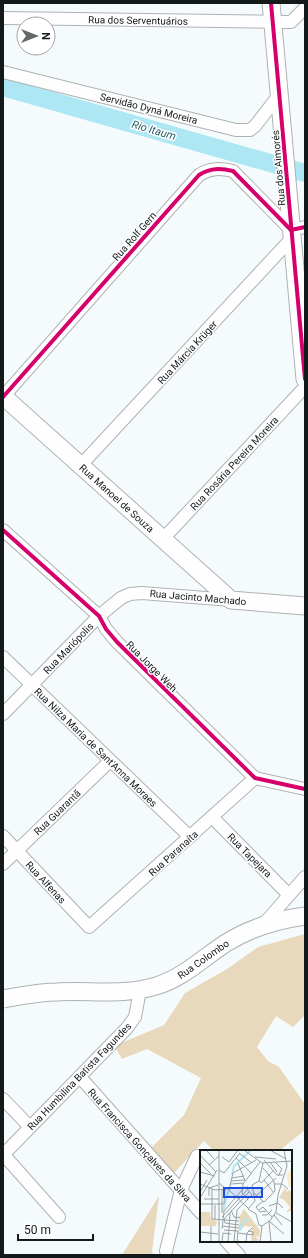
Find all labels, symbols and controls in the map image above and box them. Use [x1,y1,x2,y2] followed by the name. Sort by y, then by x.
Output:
[88,14,188,27] street label: Rua dos Serventuários
[16,16,56,56] north arrow
[39,32,52,40] text: N
[99,91,199,126] street label: Servidão Dyná Moreira
[130,118,177,143] water label: Rio Itaum
[270,130,287,206] street label: Rua dos Aimorés
[110,210,158,263] street label: Rua Rolf Gern
[155,318,220,386] street label: Rua Márcia Krüger
[188,414,281,512] street label: Rua Rosária Pereira Moreira
[77,462,156,535] street label: Rua Manoel de Souza
[149,588,247,607] street label: Rua Jacinto Machado
[41,621,95,676] street label: Rua Mariópolis
[124,639,179,694] street label: Rua Jorge Weh
[32,686,159,809] street label: Rua Nilza Maria de Sant'Anna Moraes
[32,787,83,837] street label: Rua Guarantã
[147,829,200,878] street label: Rua Paranaíta
[225,831,274,880] street label: Rua Tapejara
[23,859,68,906] street label: Rua Alfenas
[176,938,231,981] street label: Rua Colombo
[25,1020,134,1132] street label: Rua Humbilina Batista Fagundes
[86,1086,193,1204] street label: Rua Francisca Gonçalves da Silva
[200,1150,292,1242] inset map
[18,1216,93,1242] scale bar
[24,1223,51,1237] text: 50 m

